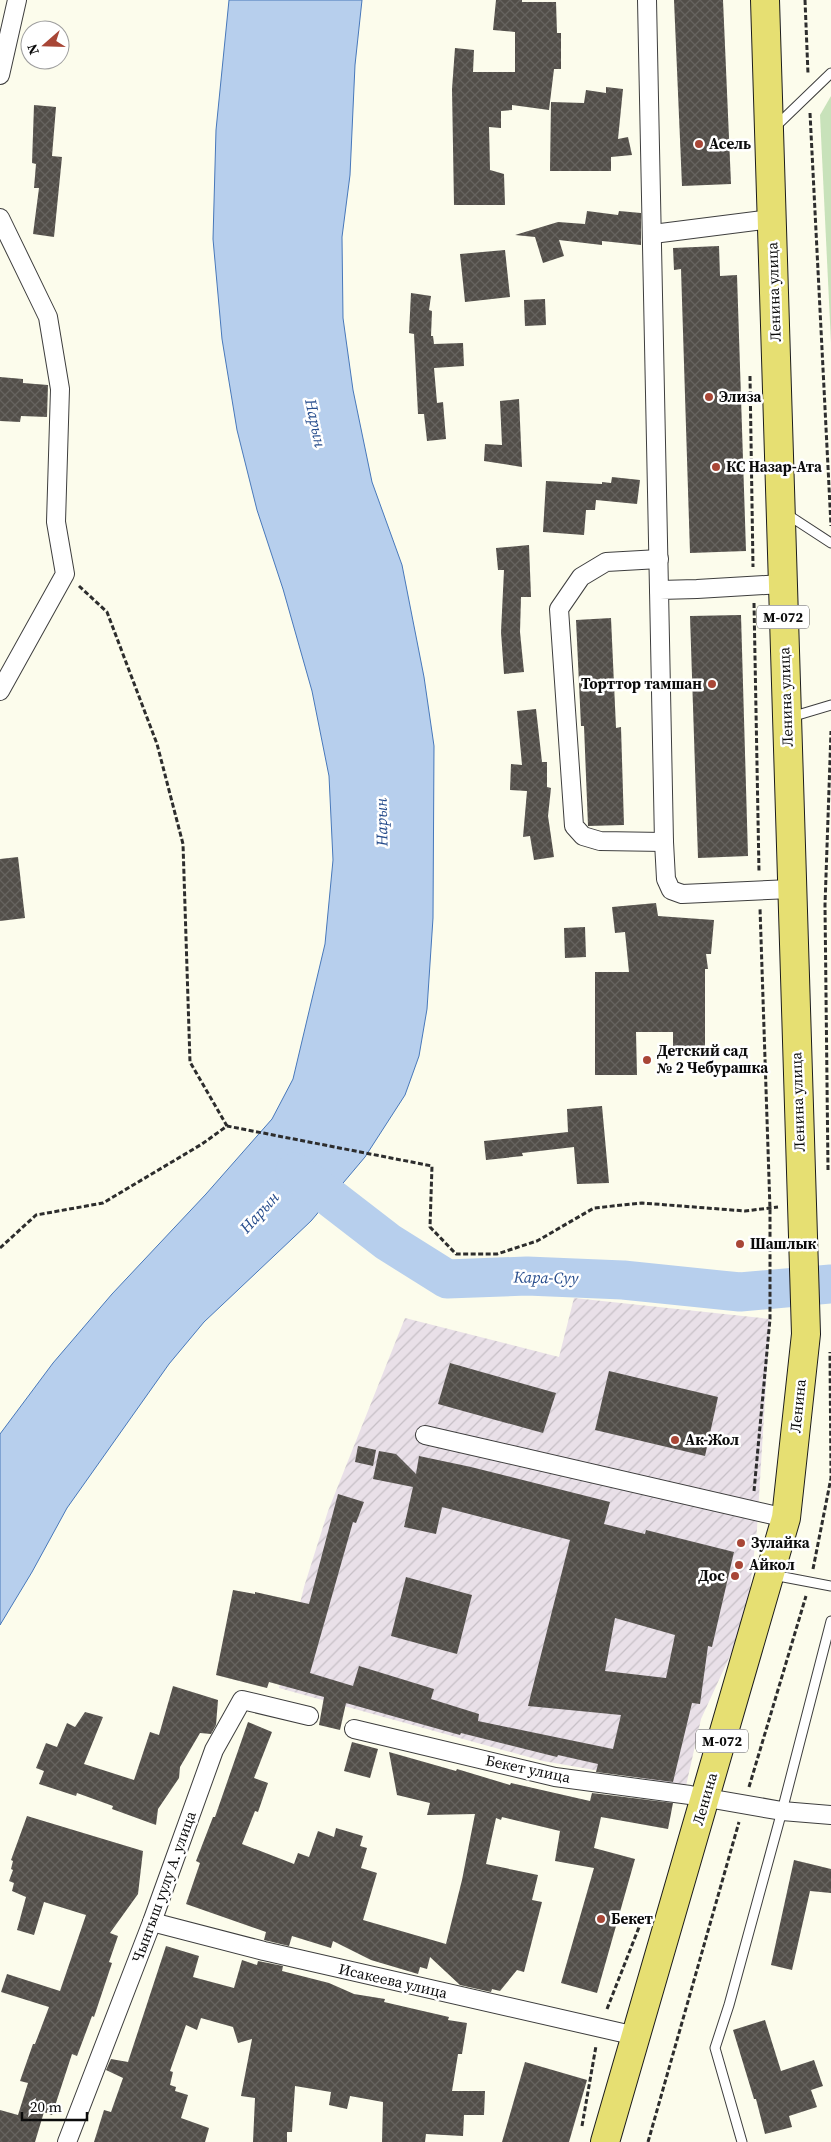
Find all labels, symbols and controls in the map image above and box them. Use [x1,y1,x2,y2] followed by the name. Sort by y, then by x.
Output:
[20,20,70,70] north arrow
[22,41,44,58] text: N
[709,133,751,154] place label: Асель
[693,138,705,150] marker: Асель
[761,241,786,342] street label: Ленина улица
[719,386,762,407] place label: Элиза
[703,391,715,403] marker: Элиза
[300,396,332,450] water label: Нарын
[726,456,823,477] place label: КС Назар-Ата
[710,461,722,473] marker: КС Назар-Ата
[757,606,809,628] road number: М-072
[773,646,798,747] street label: Ленина улица
[581,673,702,694] place label: Торттор тамшан
[706,678,718,690] marker: Торттор тамшан
[370,797,392,848] water label: Нарын
[656,1040,769,1078] place label: Детский сад № 2 Чебурашка
[785,1051,810,1152] street label: Ленина улица
[641,1054,653,1066] marker: Детский сад № 2 Чебурашка
[234,1186,284,1238] water label: Нарын
[750,1233,817,1254] place label: Шашлык
[734,1238,746,1250] marker: Шашлык
[512,1265,579,1289] water label: Кара-Суу
[784,1378,811,1434] street label: Ленина
[685,1429,739,1450] place label: Ак-Жол
[669,1434,681,1446] marker: Ак-Жол
[751,1532,811,1553] place label: Зулайка
[735,1537,747,1549] marker: Зулайка
[749,1554,795,1575] place label: Айкол
[733,1559,745,1571] marker: Айкол
[698,1565,725,1586] place label: Дос
[729,1570,741,1582] marker: Дос
[696,1730,748,1752] road number: М-072
[484,1749,573,1788] street label: Бекет улица
[687,1770,722,1828] street label: Ленина
[126,1808,201,1966] street label: Чынгыш уулу А. улица
[611,1908,654,1929] place label: Бекет
[595,1913,607,1925] marker: Бекет
[337,1958,450,2003] street label: Исакеева улица
[22,2090,88,2122] scale bar
[30,2096,62,2117] text: 20 m

